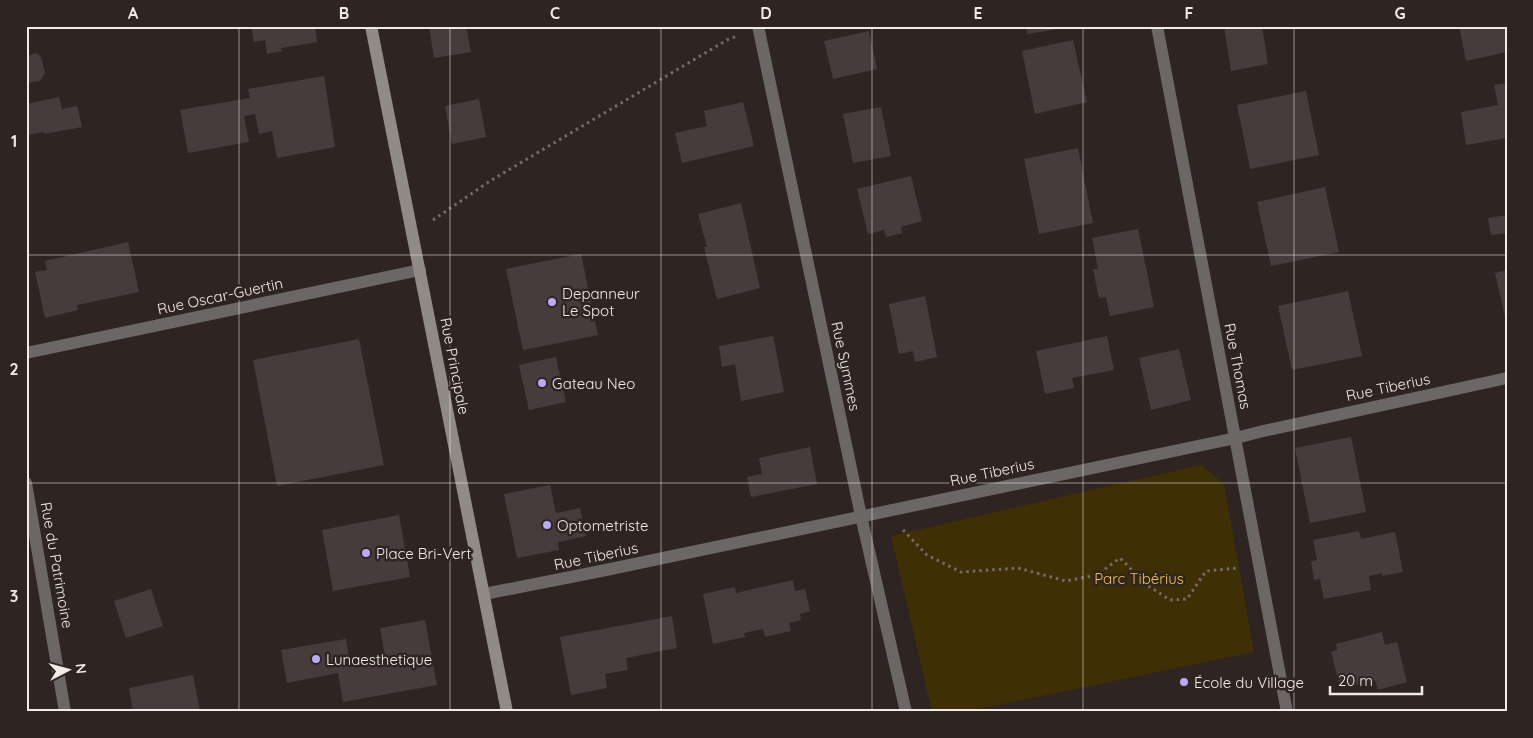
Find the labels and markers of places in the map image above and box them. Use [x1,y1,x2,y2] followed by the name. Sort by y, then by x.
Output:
[562,284,640,320] place label: Depanneur Le Spot
[546,296,558,308] marker: Depanneur Le Spot
[552,374,635,393] place label: Gateau Neo
[536,377,548,389] marker: Gateau Neo
[557,516,648,535] place label: Optometriste
[541,519,553,531] marker: Optometriste
[376,544,471,563] place label: Place Bri-Vert
[360,547,372,559] marker: Place Bri-Vert
[326,650,432,669] place label: Lunaesthetique
[310,653,322,665] marker: Lunaesthetique
[1194,673,1304,692] place label: École du Village
[1178,676,1190,688] marker: École du Village

